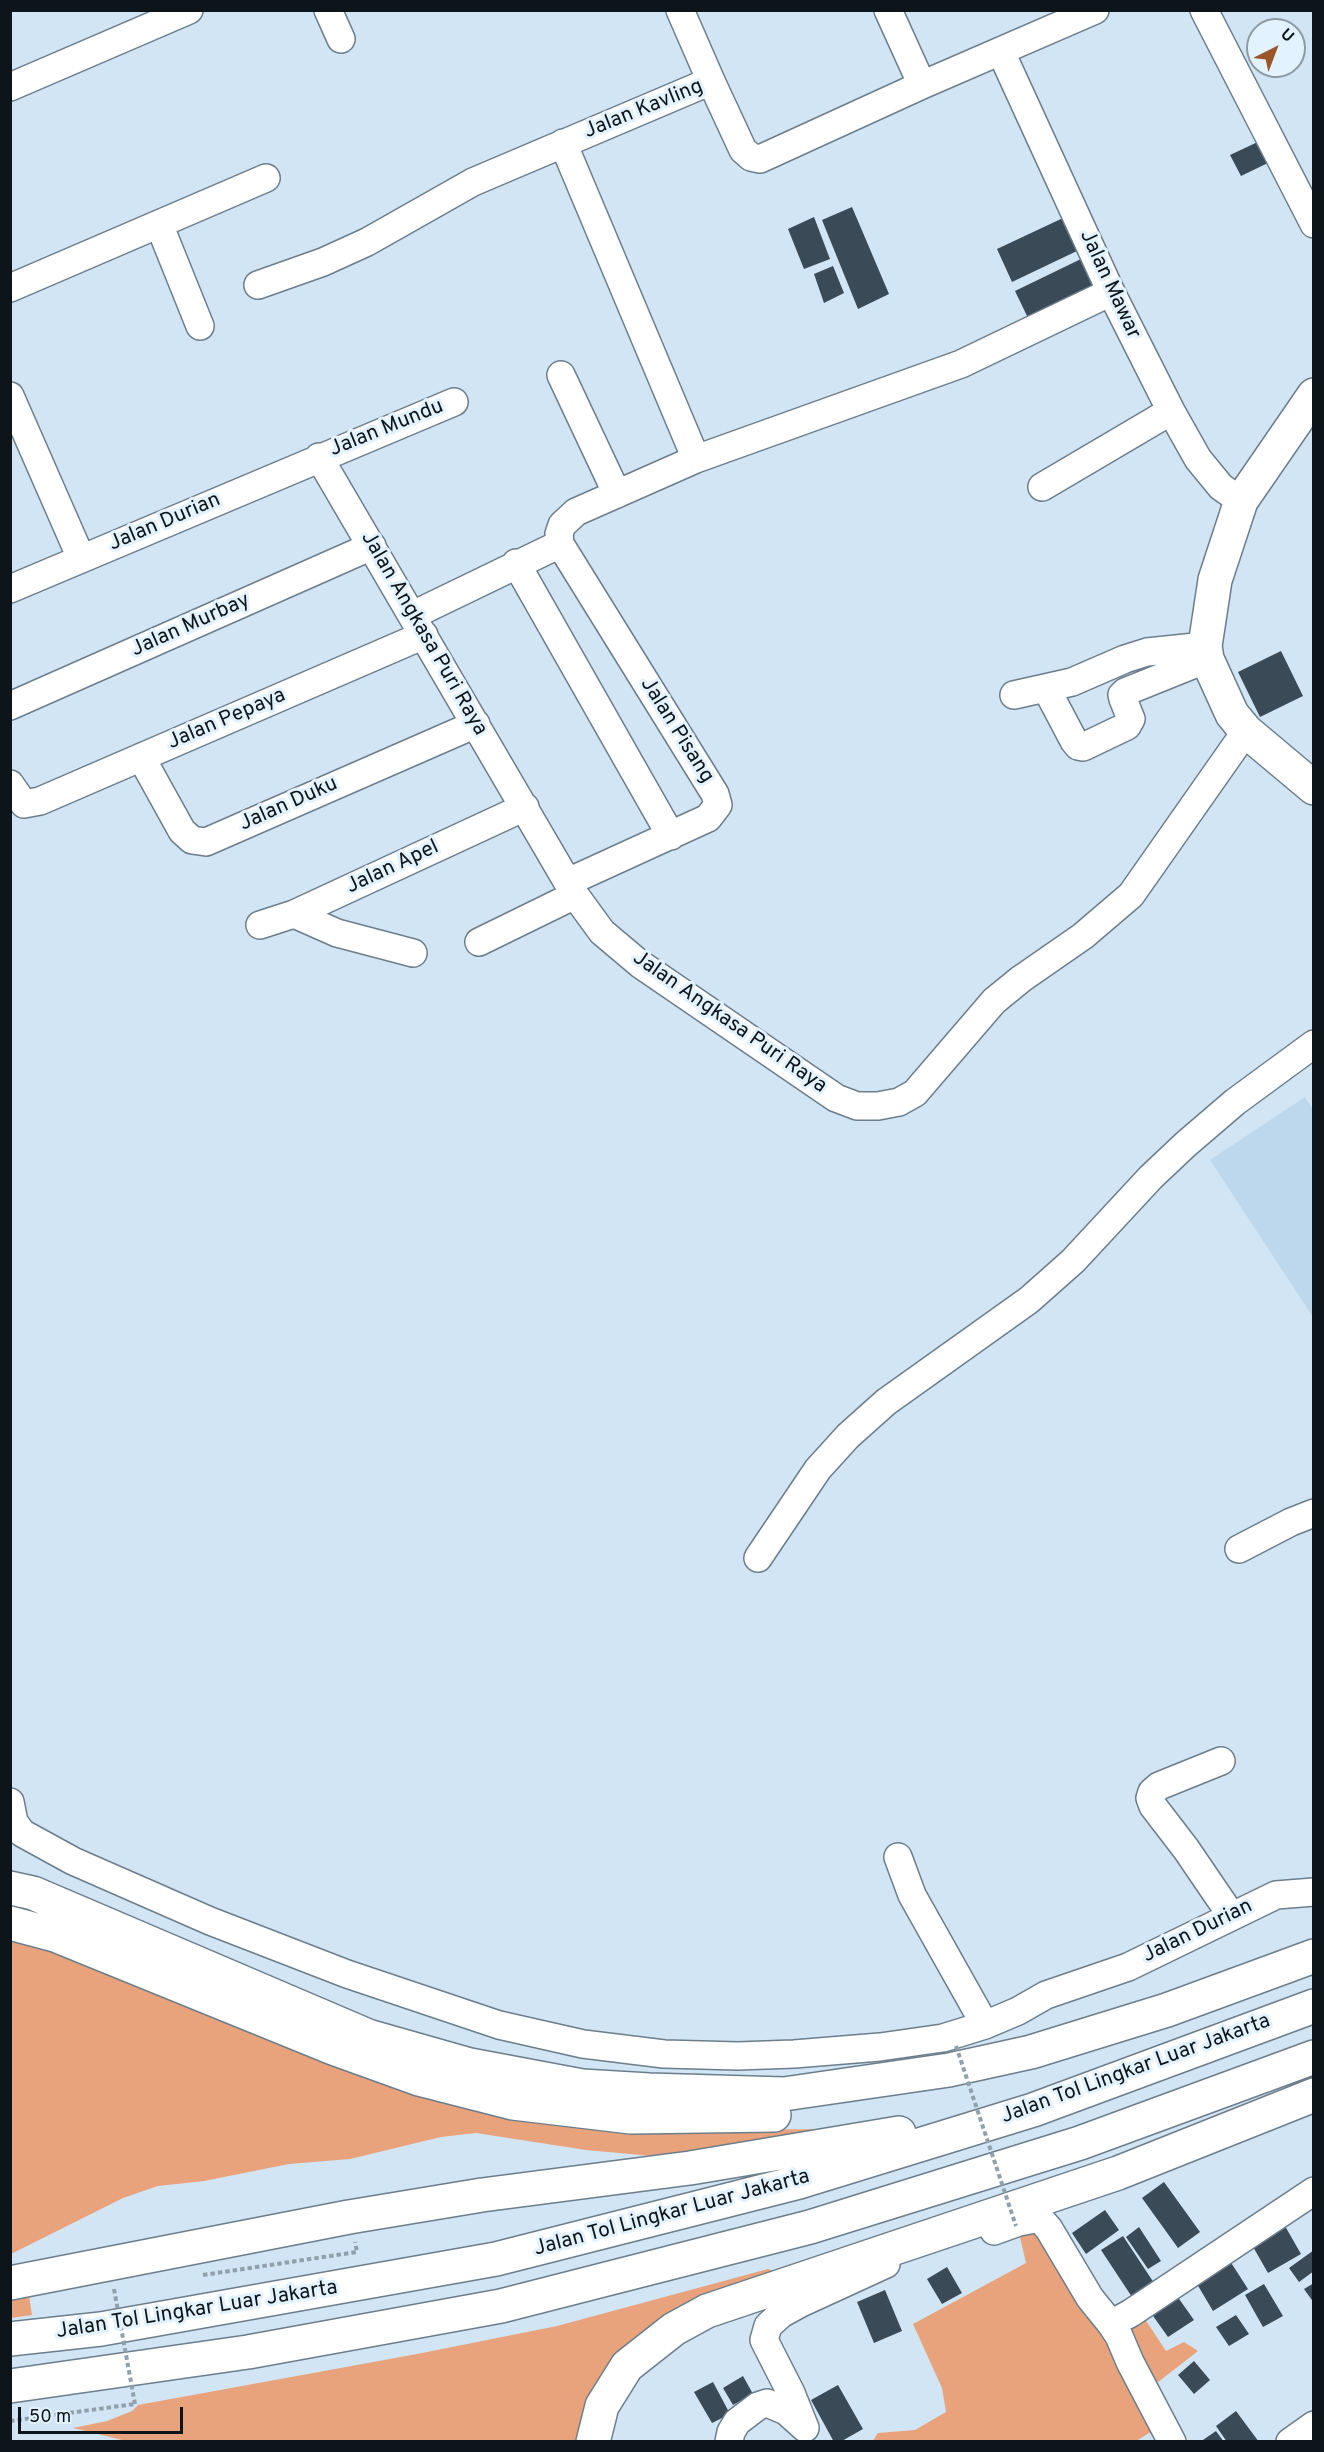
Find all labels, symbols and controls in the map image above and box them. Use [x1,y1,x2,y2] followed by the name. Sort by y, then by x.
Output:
[1246,18,1306,78] north arrow
[1276,25,1298,47] text: U
[581,75,707,145] street label: Jalan Kavling
[1073,226,1145,344] street label: Jalan Mawar
[326,395,448,463] street label: Jalan Mundu
[105,488,225,558] street label: Jalan Durian
[354,528,492,740] street label: Jalan Angkasa Puri Raya
[128,589,254,663] street label: Jalan Murbay
[634,674,718,788] street label: Jalan Pisang
[164,684,290,756] street label: Jalan Pepaya
[236,772,342,838] street label: Jalan Duku
[343,836,443,900] street label: Jalan Apel
[627,946,831,1100] street label: Jalan Angkasa Puri Raya
[1139,1895,1257,1969] street label: Jalan Durian
[998,2010,1274,2130] street label: Jalan Tol Lingkar Luar Jakarta
[531,2165,813,2263] street label: Jalan Tol Lingkar Luar Jakarta
[55,2276,339,2346] street label: Jalan Tol Lingkar Luar Jakarta
[21,2395,186,2433] scale bar
[29,2406,71,2429] text: 50 m

